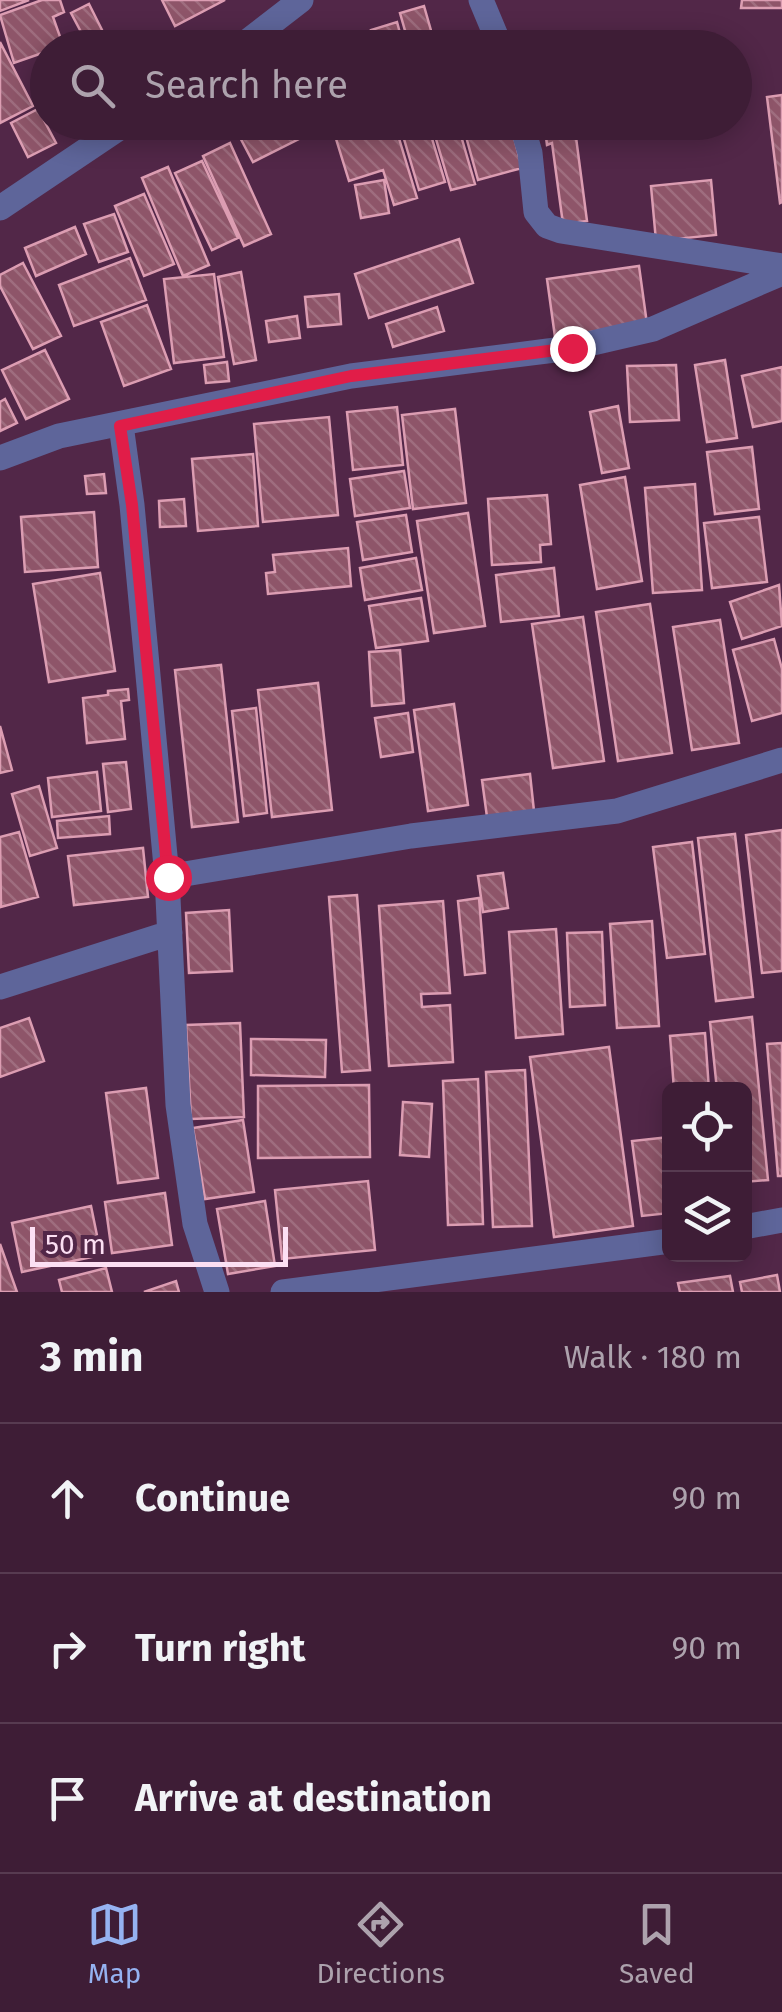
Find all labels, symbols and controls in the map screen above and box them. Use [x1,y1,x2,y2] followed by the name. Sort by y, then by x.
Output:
[30,30,752,140] search box
[65,58,120,113] icon: search
[145,62,348,108] text: Search here
[550,326,596,372] route end
[146,855,192,901] route start
[662,1082,752,1262] map controls
[662,1082,752,1172] button: locate
[662,1172,752,1262] button: layers
[30,1222,288,1266] scale bar
[45,1228,106,1261] text: 50 m
[40,1332,143,1382] text: 3 min
[564,1338,742,1376] text: Walk · 180 m
[40,1471,95,1526] icon: ahead
[135,1475,290,1521] text: Continue
[671,1479,742,1517] text: 90 m
[40,1621,95,1676] icon: right
[135,1625,305,1671] text: Turn right
[671,1629,742,1667] text: 90 m
[40,1771,95,1826] icon: arrive
[135,1775,492,1821] text: Arrive at destination
[87,1897,142,1990] tab: Map
[316,1897,445,1990] tab: Directions
[619,1897,695,1990] tab: Saved

